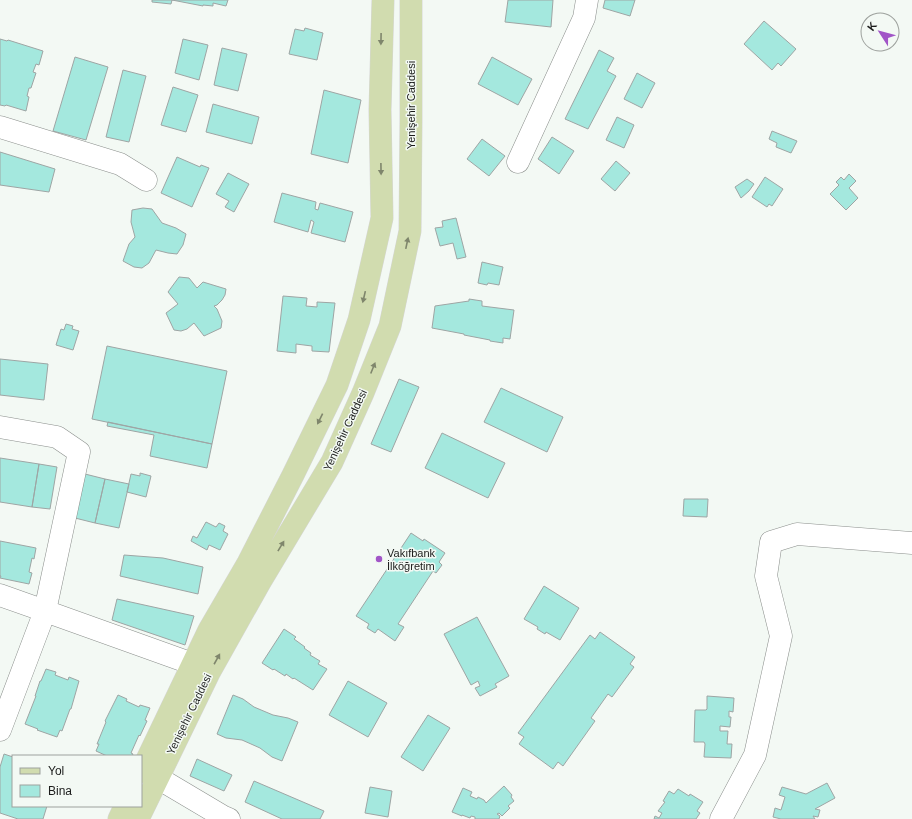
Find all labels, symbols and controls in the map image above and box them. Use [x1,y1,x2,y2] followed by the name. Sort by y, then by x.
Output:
[860,12,900,52] north arrow
[865,19,879,33] text: K
[378,33,384,46] one-way arrow
[405,61,417,149] street label: Yenişehir Caddesi
[378,163,385,175] one-way arrow
[405,237,411,249] one-way arrow
[361,291,367,303] one-way arrow
[370,362,376,374] one-way arrow
[321,387,369,473] street label: Yenişehir Caddesi
[317,413,323,424] one-way arrow
[278,540,285,552] one-way arrow
[387,547,436,572] place label: Vakıfbank İlköğretim
[374,554,384,564] marker: Vakıfbank İlköğretim
[214,653,221,664] one-way arrow
[164,672,214,756] street label: Yenişehir Caddesi
[12,755,142,807] legend
[48,764,64,778] text: Yol
[48,784,72,798] text: Bina

